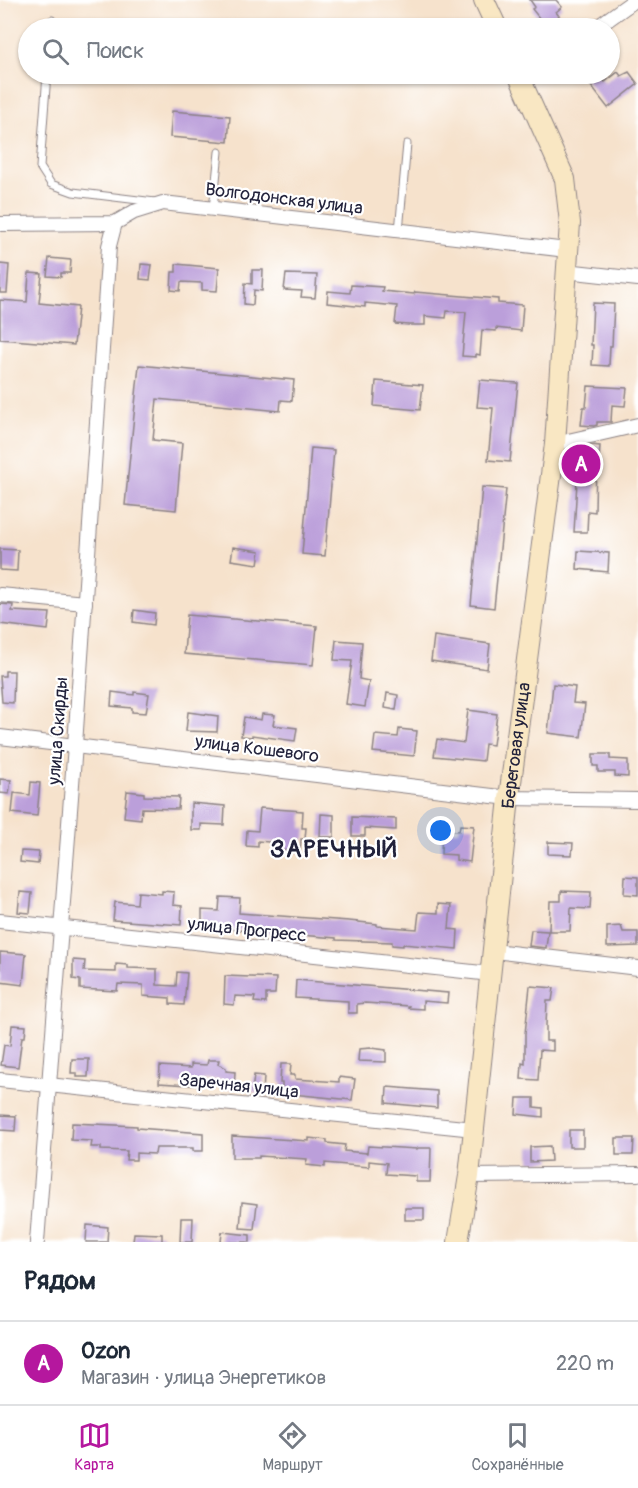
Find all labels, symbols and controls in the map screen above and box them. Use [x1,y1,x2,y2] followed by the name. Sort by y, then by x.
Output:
[18,18,620,84] search box
[39,35,72,68] icon: search
[87,37,144,65] text: Поиск
[204,178,364,220] street label: Волгодонская улица
[562,442,600,486] pin: A
[43,676,73,787] street label: улица Скирды
[496,681,535,810] street label: Береговая улица
[193,730,321,768] street label: улица Кошевого
[426,816,455,845] your location
[270,835,398,864] district label: ЗАРЕЧНЫЙ
[185,912,308,948] street label: улица Прогресс
[178,1068,300,1104] street label: Заречная улица
[24,1265,96,1297] text: Рядом
[81,1337,130,1365] text: Ozon
[37,1351,50,1376] text: A
[556,1351,614,1376] text: 220 m
[81,1365,326,1390] text: Магазин · улица Энергетиков
[74,1419,114,1475] tab: Карта
[263,1419,323,1475] tab: Маршрут
[471,1419,564,1475] tab: Сохранённые

